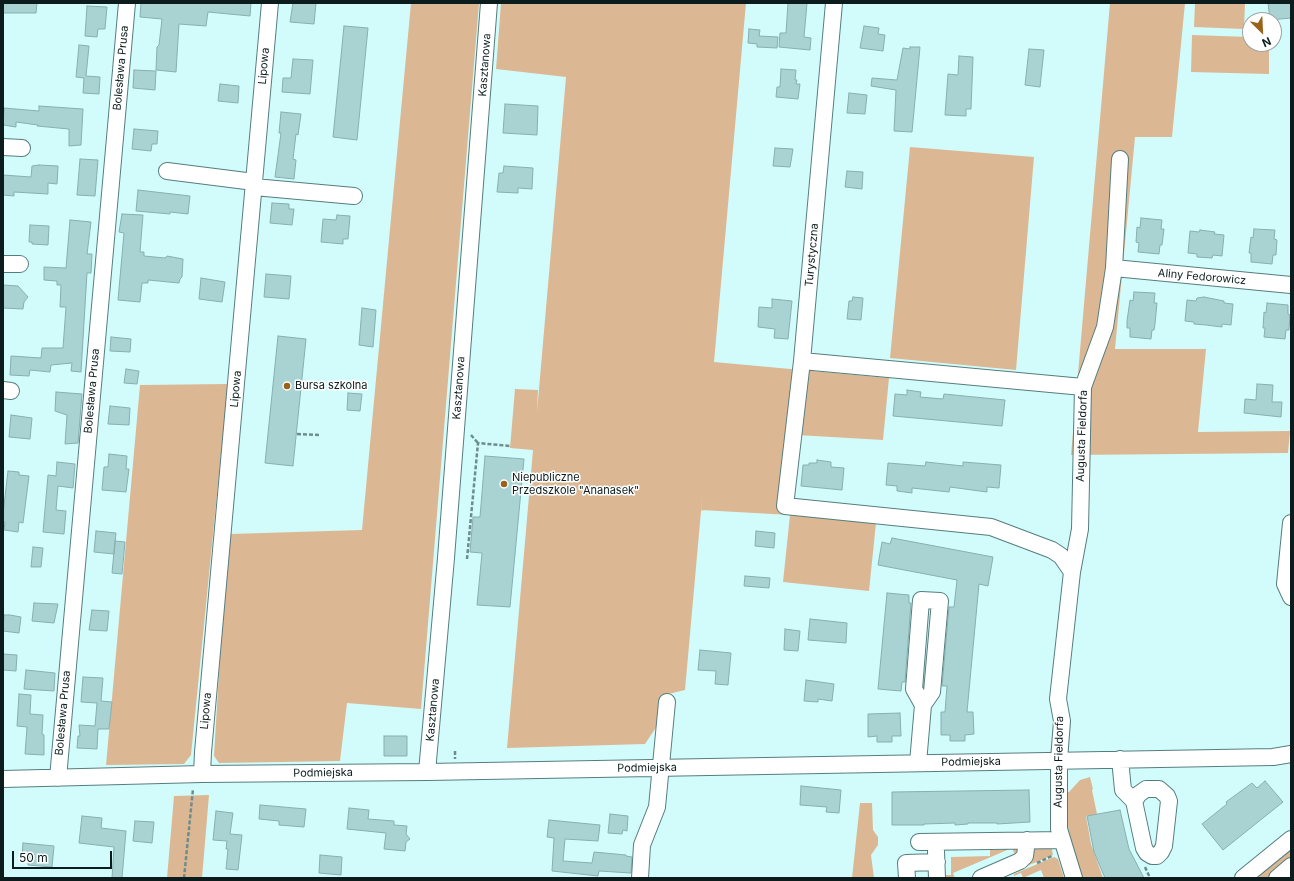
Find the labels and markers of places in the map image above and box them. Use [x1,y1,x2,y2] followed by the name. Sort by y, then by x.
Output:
[295,379,368,393] place label: Bursa szkolna
[282,381,292,391] marker: Bursa szkolna
[512,471,639,497] place label: Niepubliczne Przedszkole "Ananasek"
[499,479,509,489] marker: Niepubliczne Przedszkole "Ananasek"

